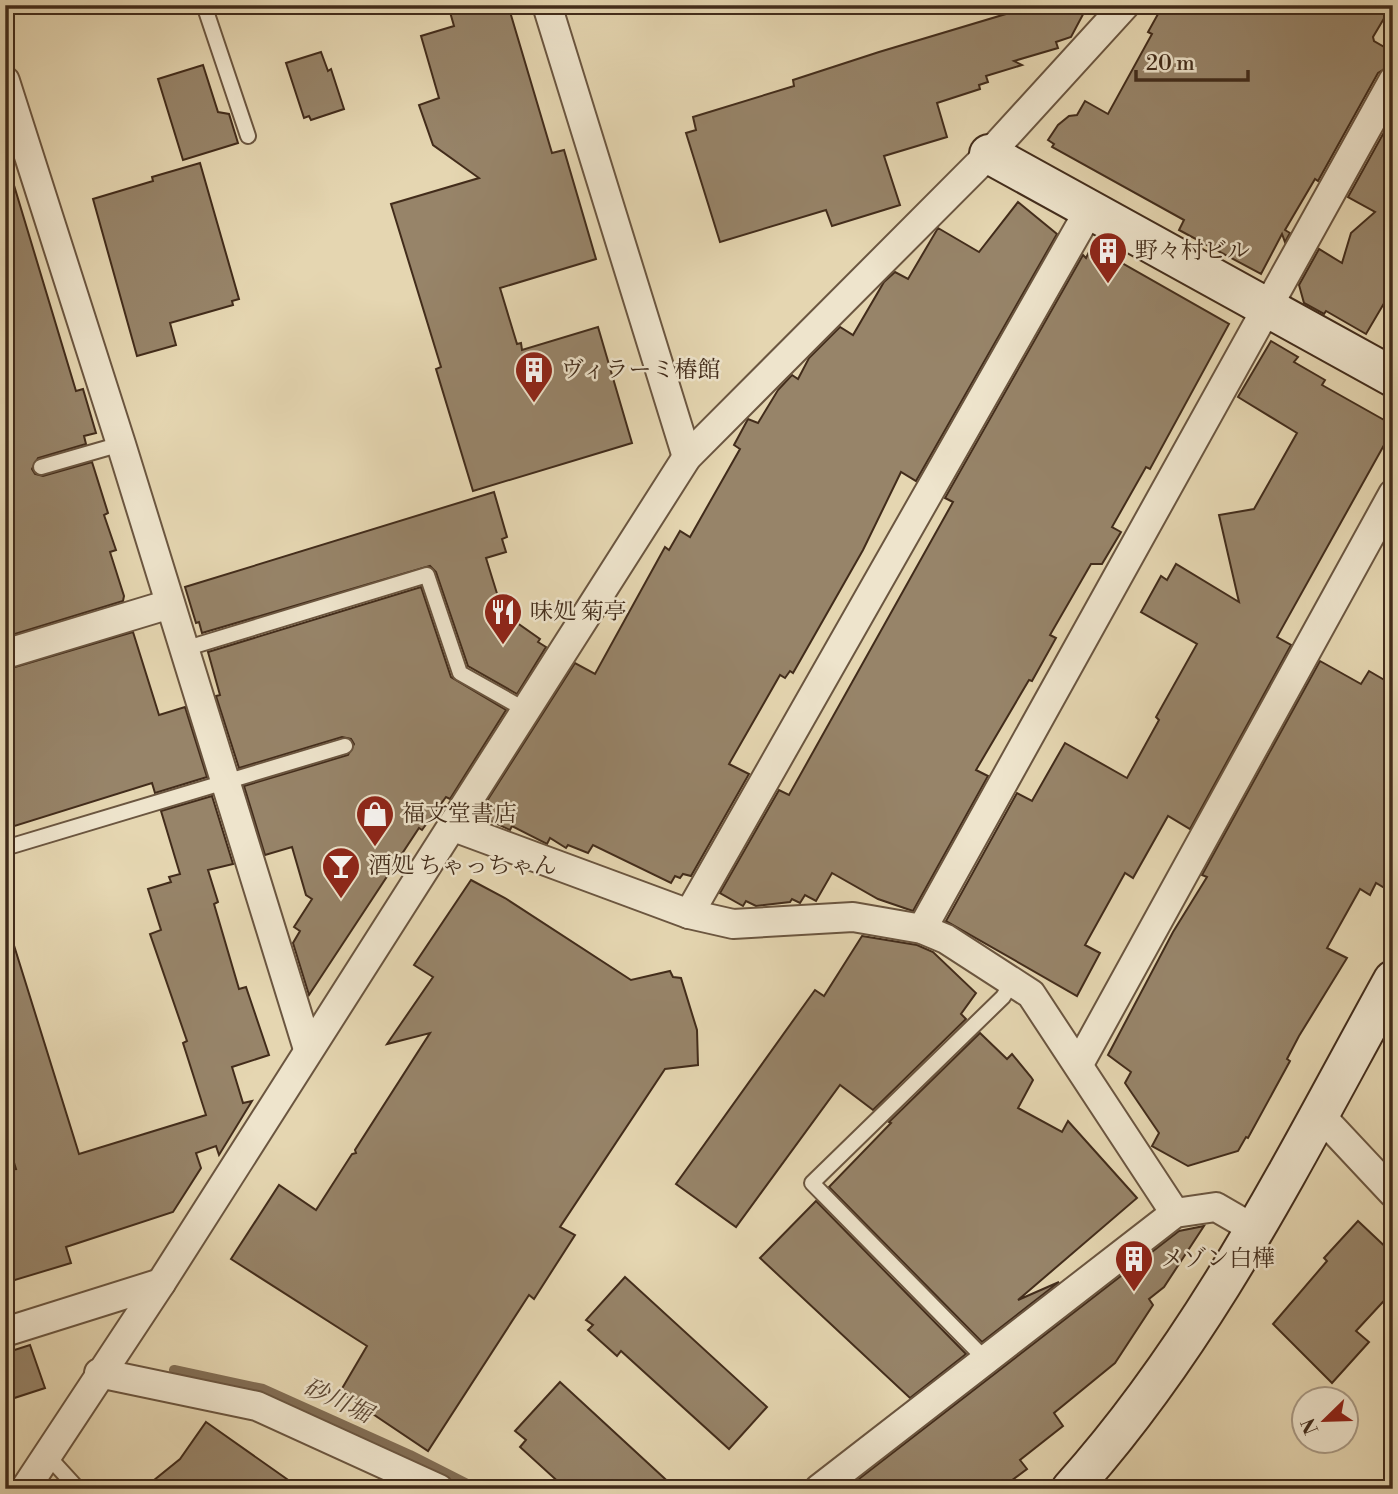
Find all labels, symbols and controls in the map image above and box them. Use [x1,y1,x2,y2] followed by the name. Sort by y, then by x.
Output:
[1136,38,1248,82] scale bar
[1146,51,1195,77] text: 20 m
[1087,230,1129,285] building icon: 野々村ビル
[1135,237,1250,265] place label: 野々村ビル
[513,349,555,404] building icon: ヴィラーミ椿館
[561,356,721,384] place label: ヴィラーミ椿館
[482,591,524,646] restaurant icon: 味処 菊亭
[530,598,627,626] place label: 味処 菊亭
[354,793,396,848] shop icon: 福文堂書店
[402,800,517,828] place label: 福文堂書店
[320,845,362,900] bar icon: 酒処 ちゃっちゃん
[368,852,557,880] place label: 酒処 ちゃっちゃん
[1113,1238,1155,1293] building icon: メゾン白樺
[1161,1245,1275,1273] place label: メゾン白樺
[298,1372,380,1431] water label: 砂川堀
[1290,1386,1360,1456] north arrow
[1296,1415,1324,1438] text: N

